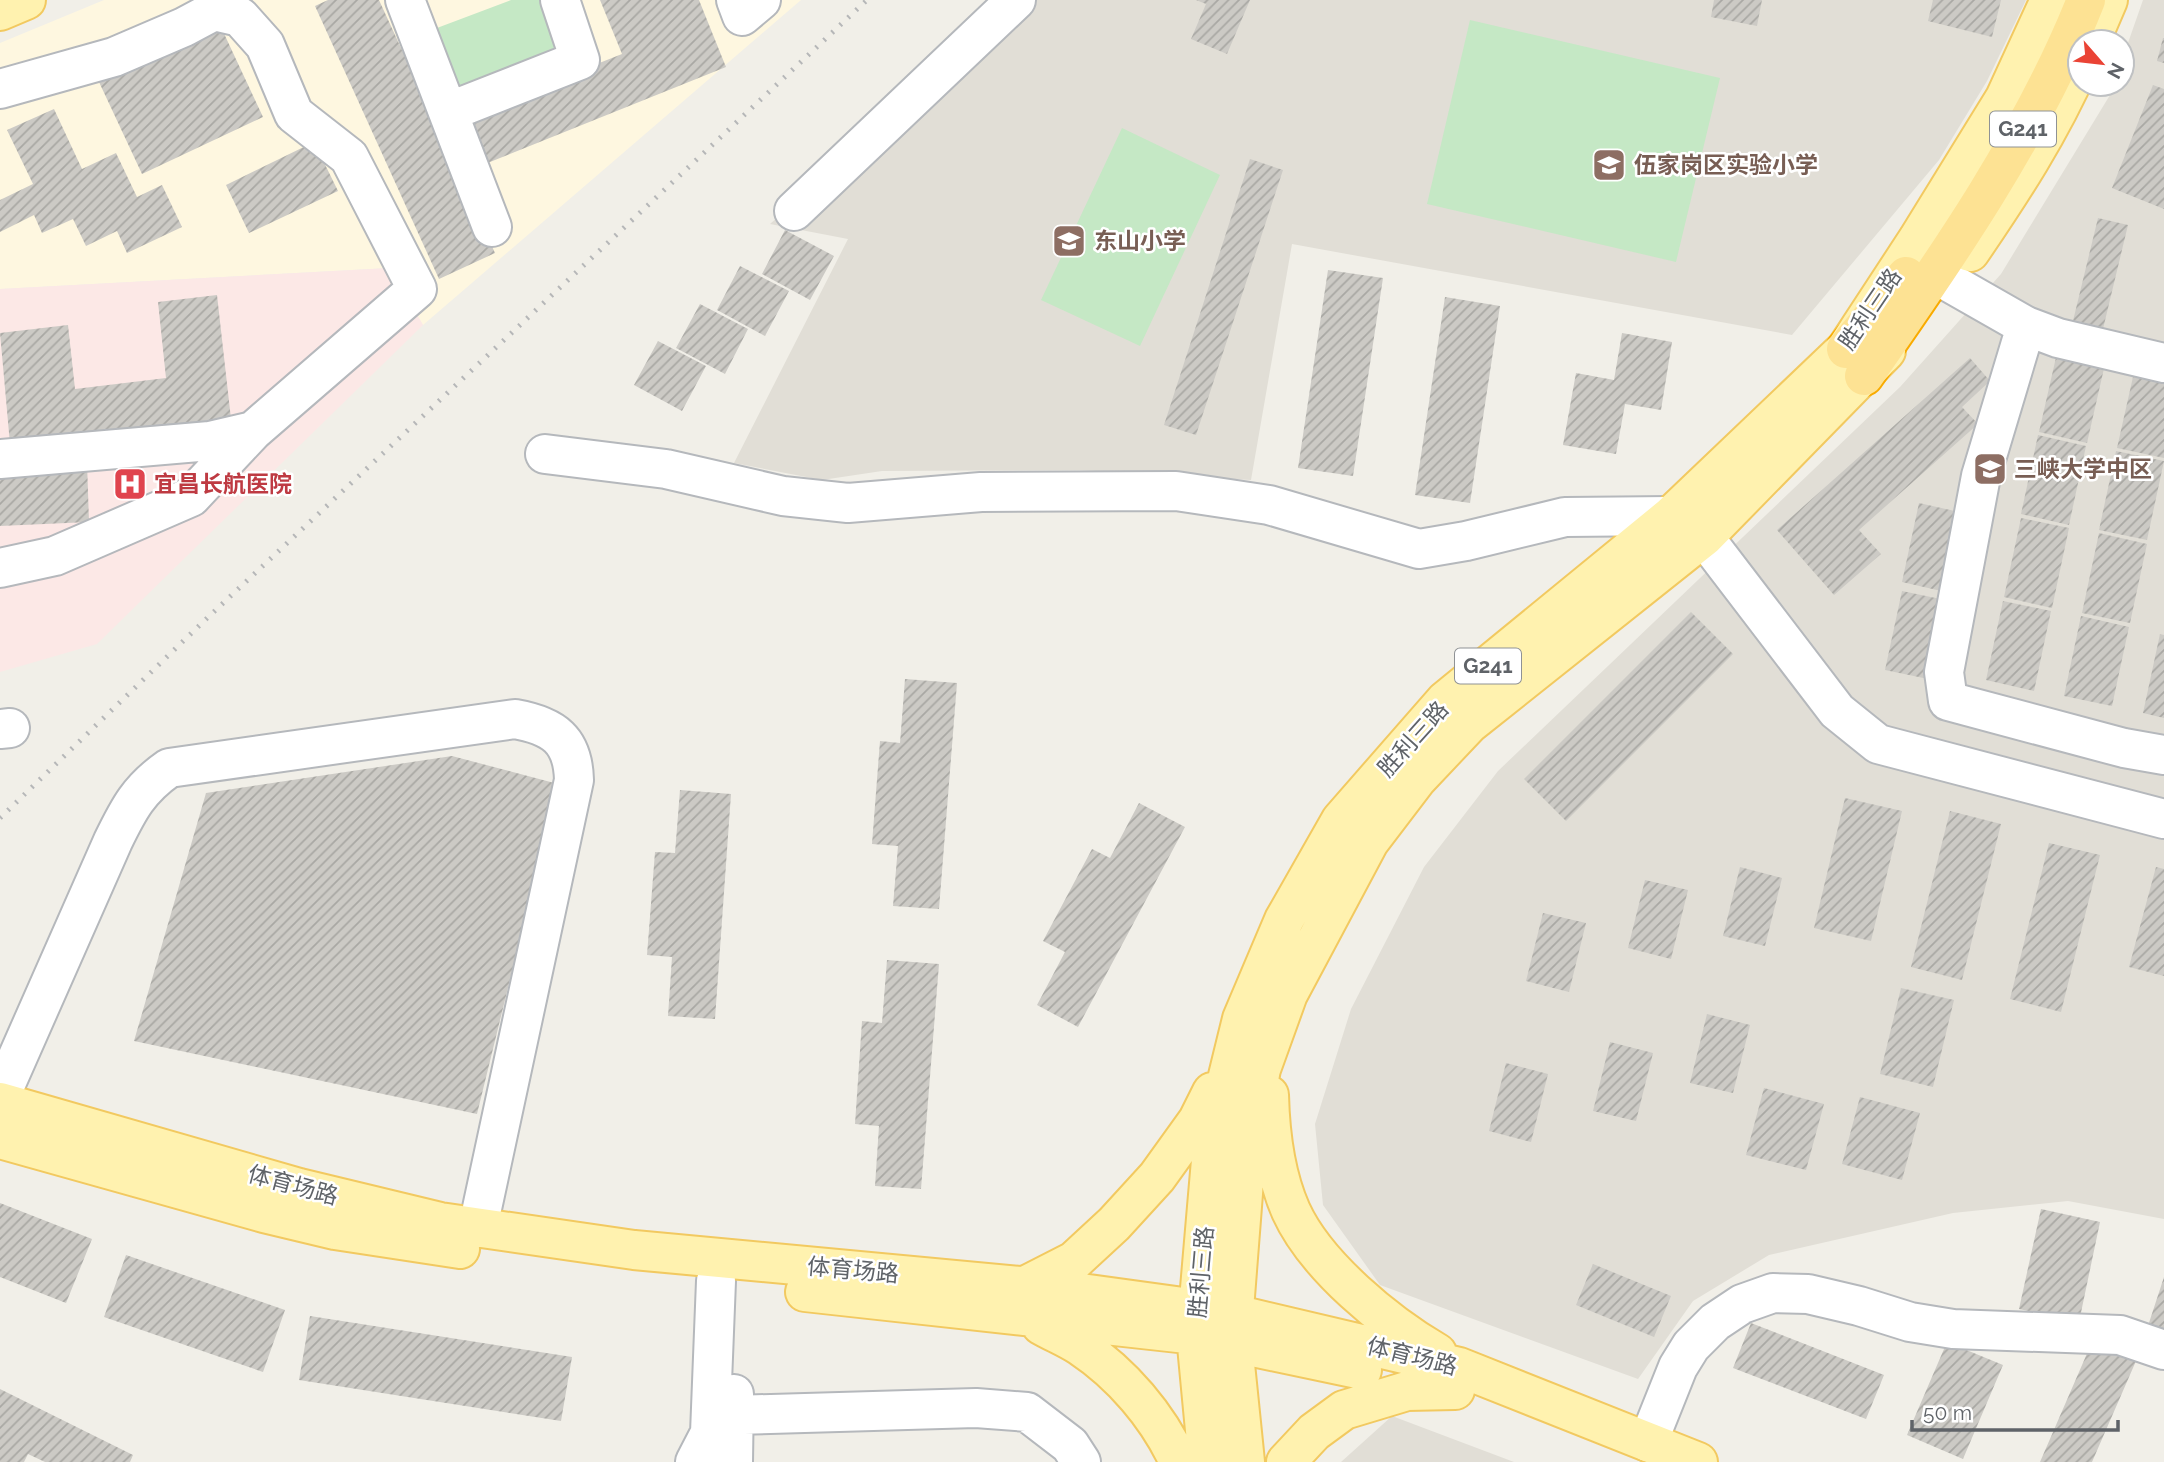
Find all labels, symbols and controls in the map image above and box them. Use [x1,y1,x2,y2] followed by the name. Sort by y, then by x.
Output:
[2066,28,2136,98] north arrow
[2103,59,2129,83] text: N
[1990,111,2056,146] road number: G241
[1590,146,1628,184] school or university icon: 伍家岗区实验小学
[1634,151,1818,178] place label: 伍家岗区实验小学
[1050,222,1088,260] school or university icon: 东山小学
[1094,227,1186,254] place label: 东山小学
[1833,263,1907,354] street label: 胜利三路
[1971,450,2009,488] school or university icon: 三峡大学中区
[2014,455,2152,482] place label: 三峡大学中区
[111,465,149,503] hospital icon: 宜昌长航医院
[154,470,292,497] place label: 宜昌长航医院
[1455,648,1521,684] road number: G241
[1372,695,1453,782] street label: 胜利三路
[245,1160,341,1209] street label: 体育场路
[1183,1225,1218,1319] street label: 胜利三路
[806,1252,900,1287] street label: 体育场路
[1364,1331,1460,1380] street label: 体育场路
[1912,1388,2118,1432] scale bar
[1923,1400,1972,1425] text: 50 m

